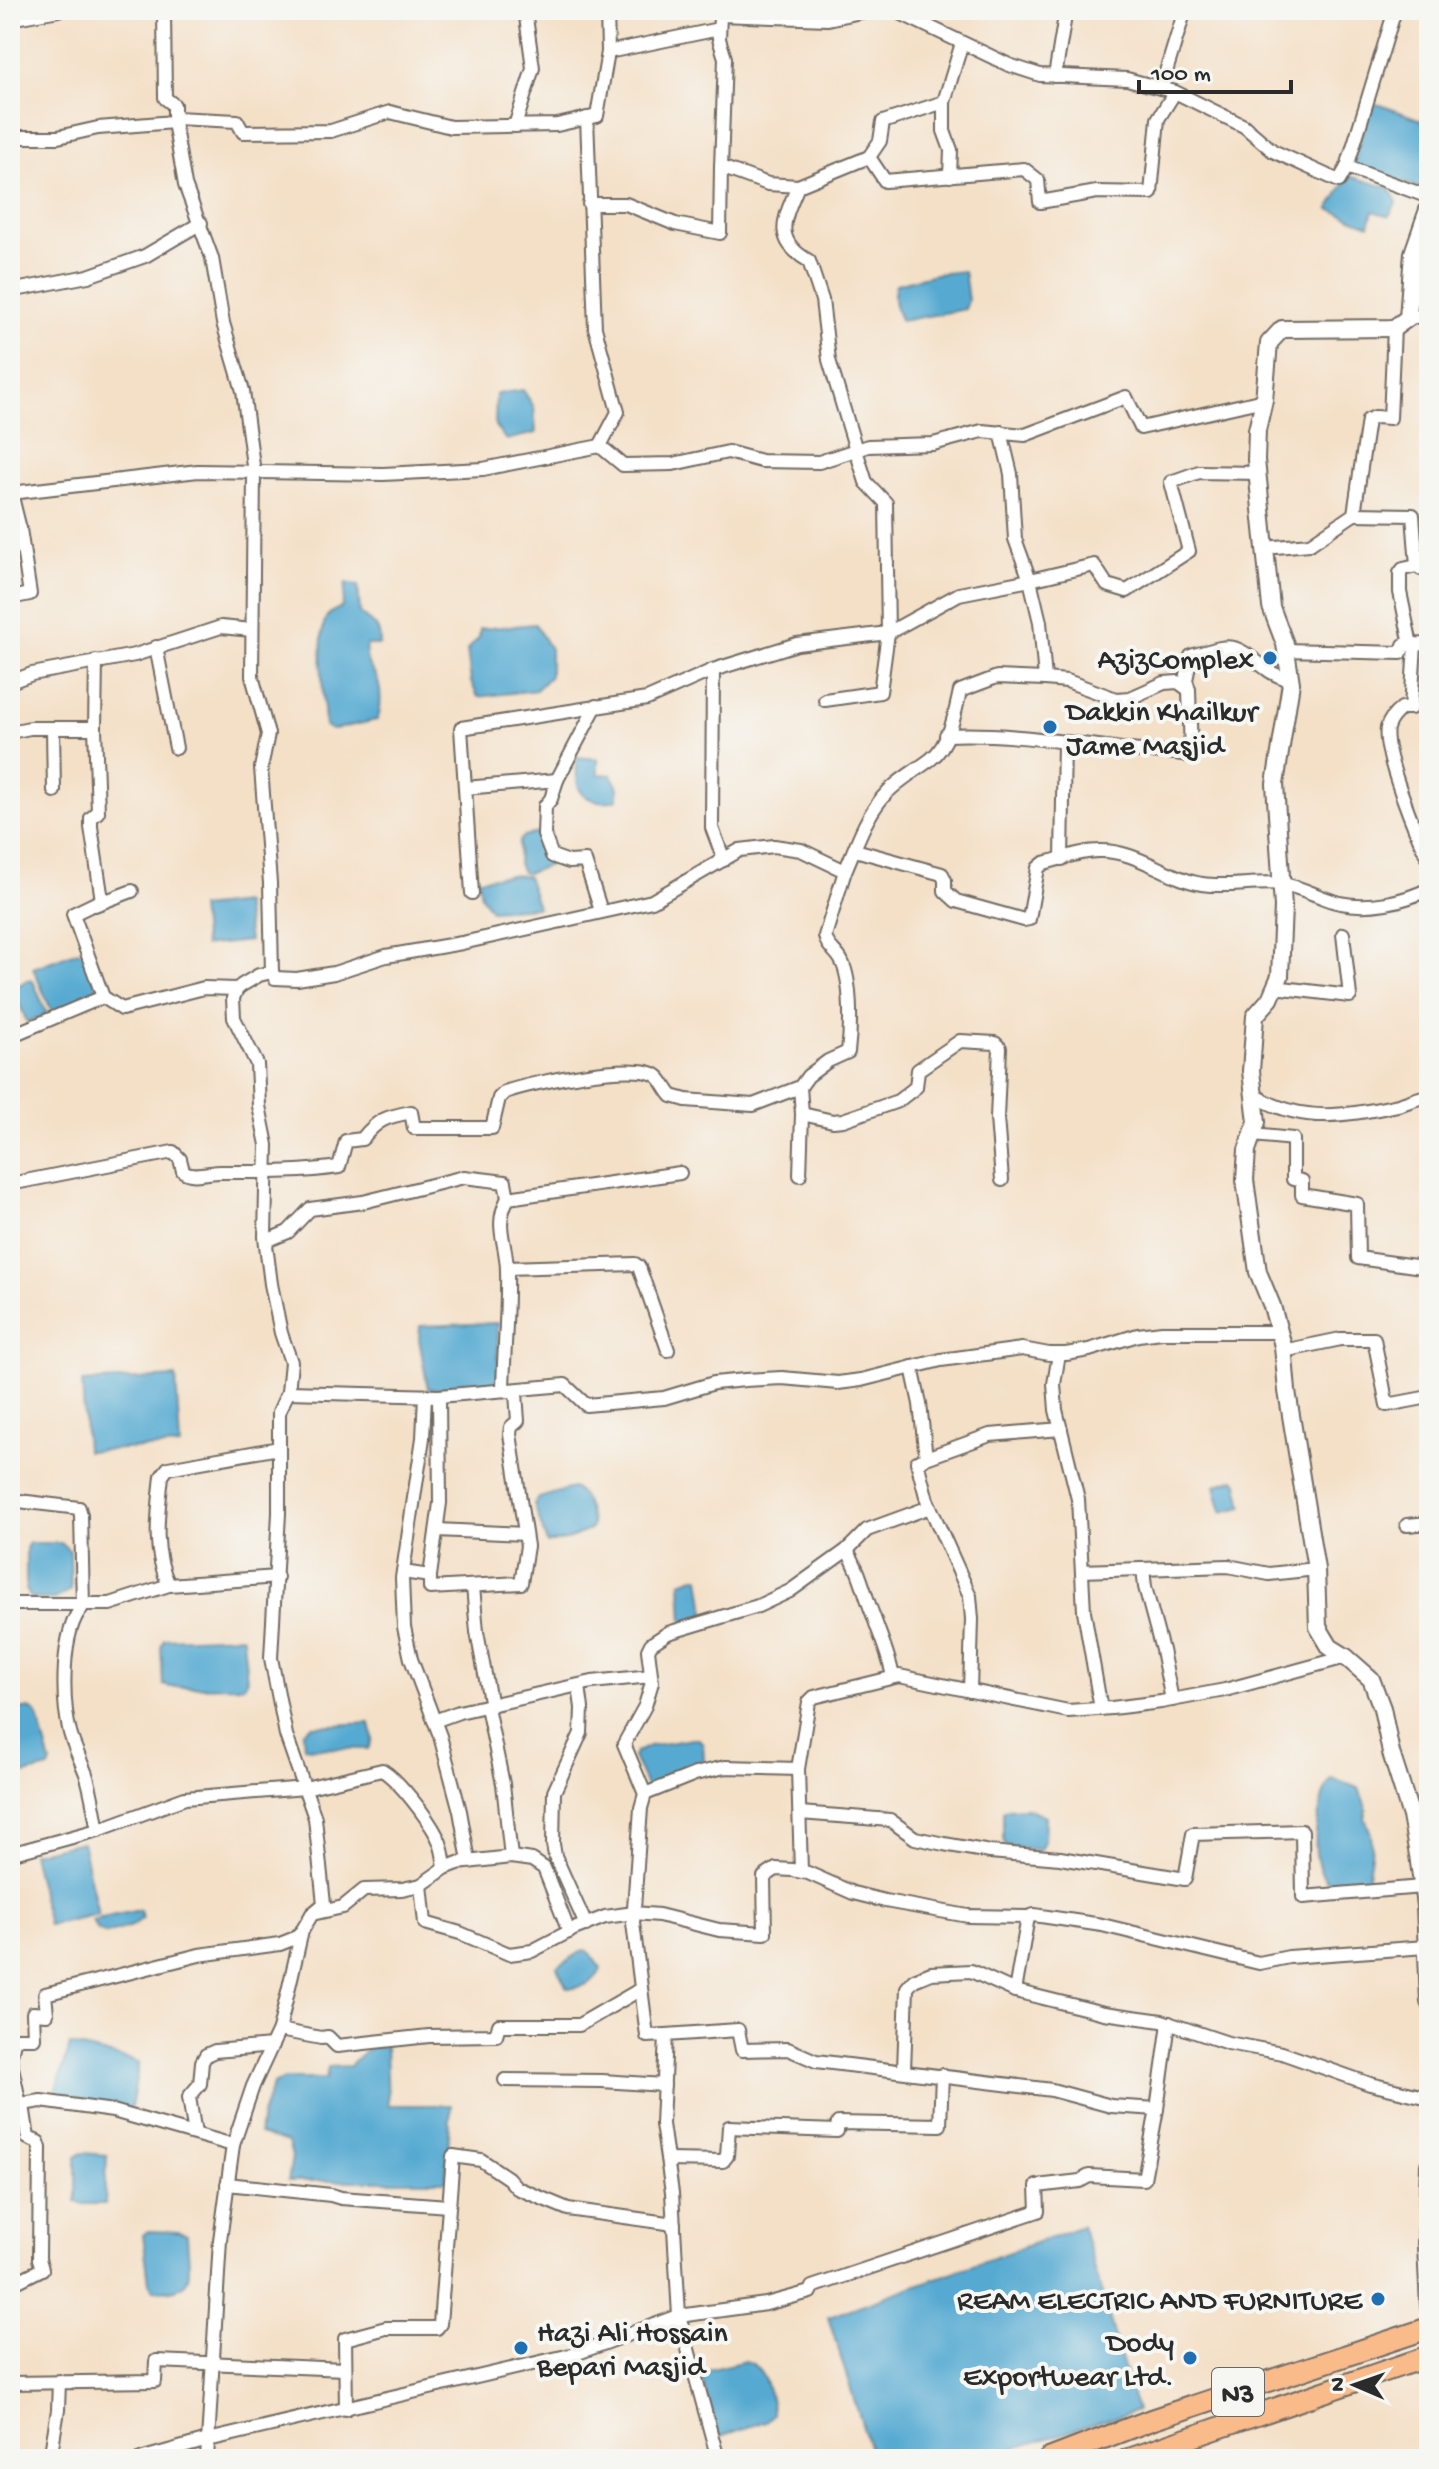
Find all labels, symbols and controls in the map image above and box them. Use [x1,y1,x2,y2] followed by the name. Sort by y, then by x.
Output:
[1139,44,1291,94] scale bar
[1150,61,1211,90] text: 100 m
[1098,645,1254,680] place label: AzizComplex
[1261,649,1279,667] marker: AzizComplex
[1064,697,1260,766] place label: Dakkin Khailkur Jame Masjid
[1041,718,1059,736] marker: Dakkin Khailkur Jame Masjid
[957,2286,1363,2321] place label: REAM ELECTRIC AND FURNITURE
[1369,2290,1387,2308] marker: REAM ELECTRIC AND FURNITURE
[536,2318,728,2387] place label: Hazi Ali Hossain Bepari Masjid
[963,2328,1174,2397] place label: Dody Exportwear Ltd.
[512,2339,530,2357] marker: Hazi Ali Hossain Bepari Masjid
[1315,2345,1395,2425] north arrow
[1181,2349,1199,2367] marker: Dody Exportwear Ltd.
[1212,2368,1264,2416] road number: N3
[1326,2377,1352,2392] text: N

